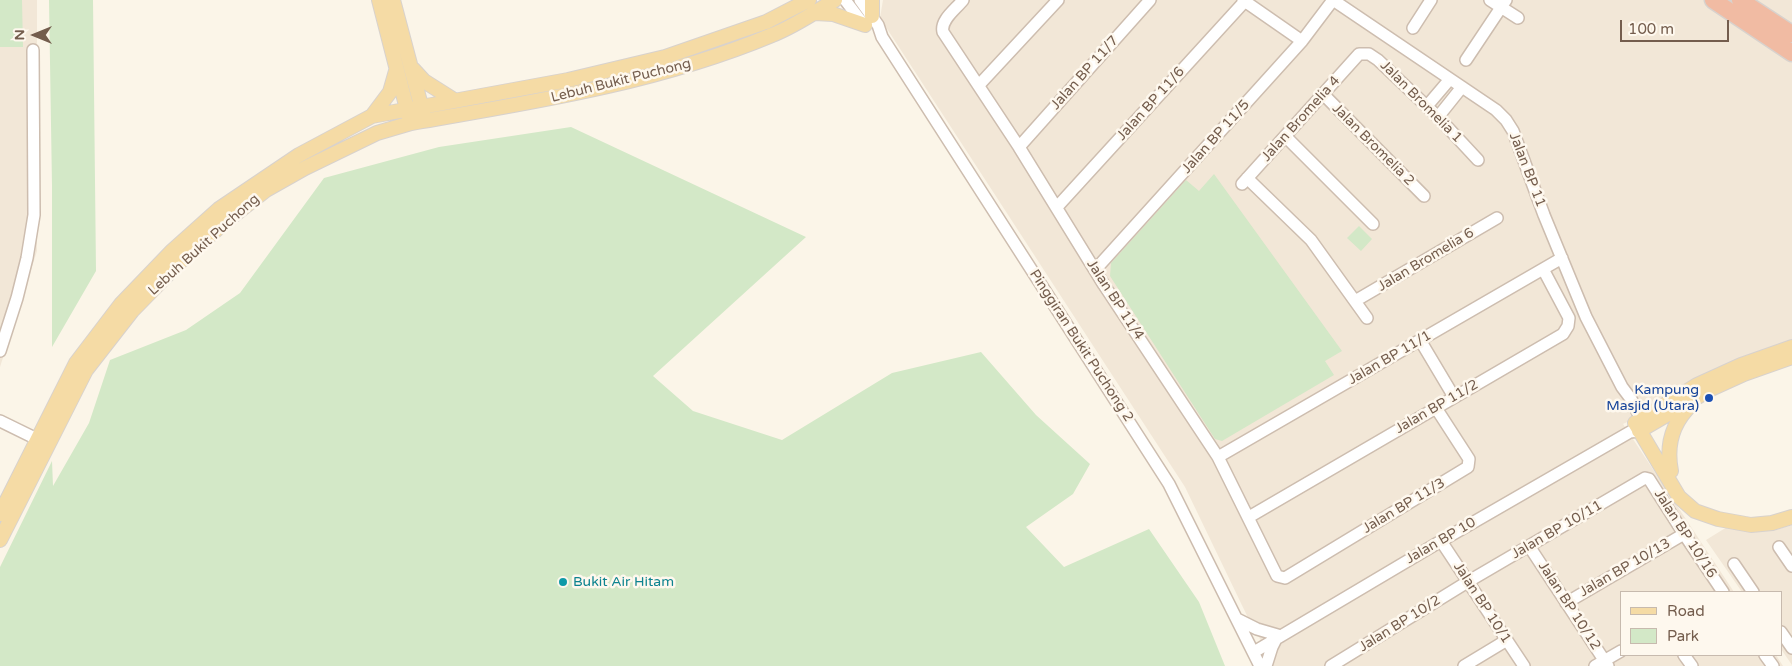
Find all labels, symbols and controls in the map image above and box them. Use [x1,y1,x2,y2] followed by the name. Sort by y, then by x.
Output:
[10,10,60,60] north arrow
[1622,10,1731,42] scale bar
[1628,20,1674,38] text: 100 m
[11,29,28,41] text: N
[1048,33,1122,113] street label: Jalan BP 11/7
[549,55,693,107] street label: Lebuh Bukit Puchong
[1376,57,1466,147] street label: Jalan Bromelia 1
[1114,64,1188,144] street label: Jalan BP 11/6
[1258,73,1344,165] street label: Jalan Bromelia 4
[1179,97,1253,177] street label: Jalan BP 11/5
[1328,100,1418,190] street label: Jalan Bromelia 2
[1505,130,1549,210] street label: Jalan BP 11
[145,191,263,299] street label: Lebuh Bukit Puchong
[1375,225,1477,295] street label: Jalan Bromelia 6
[1083,257,1147,343] street label: Jalan BP 11/4
[1025,267,1137,425] street label: Pinggiran Bukit Puchong 2
[1345,327,1435,389] street label: Jalan BP 11/1
[1392,376,1482,438] street label: Jalan BP 11/2
[1606,382,1699,414] place label: Kampung Masjid (Utara)
[1703,392,1715,404] marker: Kampung Masjid (Utara)
[1360,475,1448,537] street label: Jalan BP 11/3
[1650,487,1720,581] street label: Jalan BP 10/16
[1509,497,1605,563] street label: Jalan BP 10/11
[1403,514,1479,568] street label: Jalan BP 10
[1577,535,1673,601] street label: Jalan BP 10/13
[1450,559,1514,647] street label: Jalan BP 10/1
[1534,559,1604,653] street label: Jalan BP 10/12
[573,574,674,590] place label: Bukit Air Hitam
[557,576,569,588] marker: Bukit Air Hitam
[1620,591,1782,656] legend
[1356,592,1444,656] street label: Jalan BP 10/2
[1667,602,1705,620] text: Road
[1667,627,1699,645] text: Park

